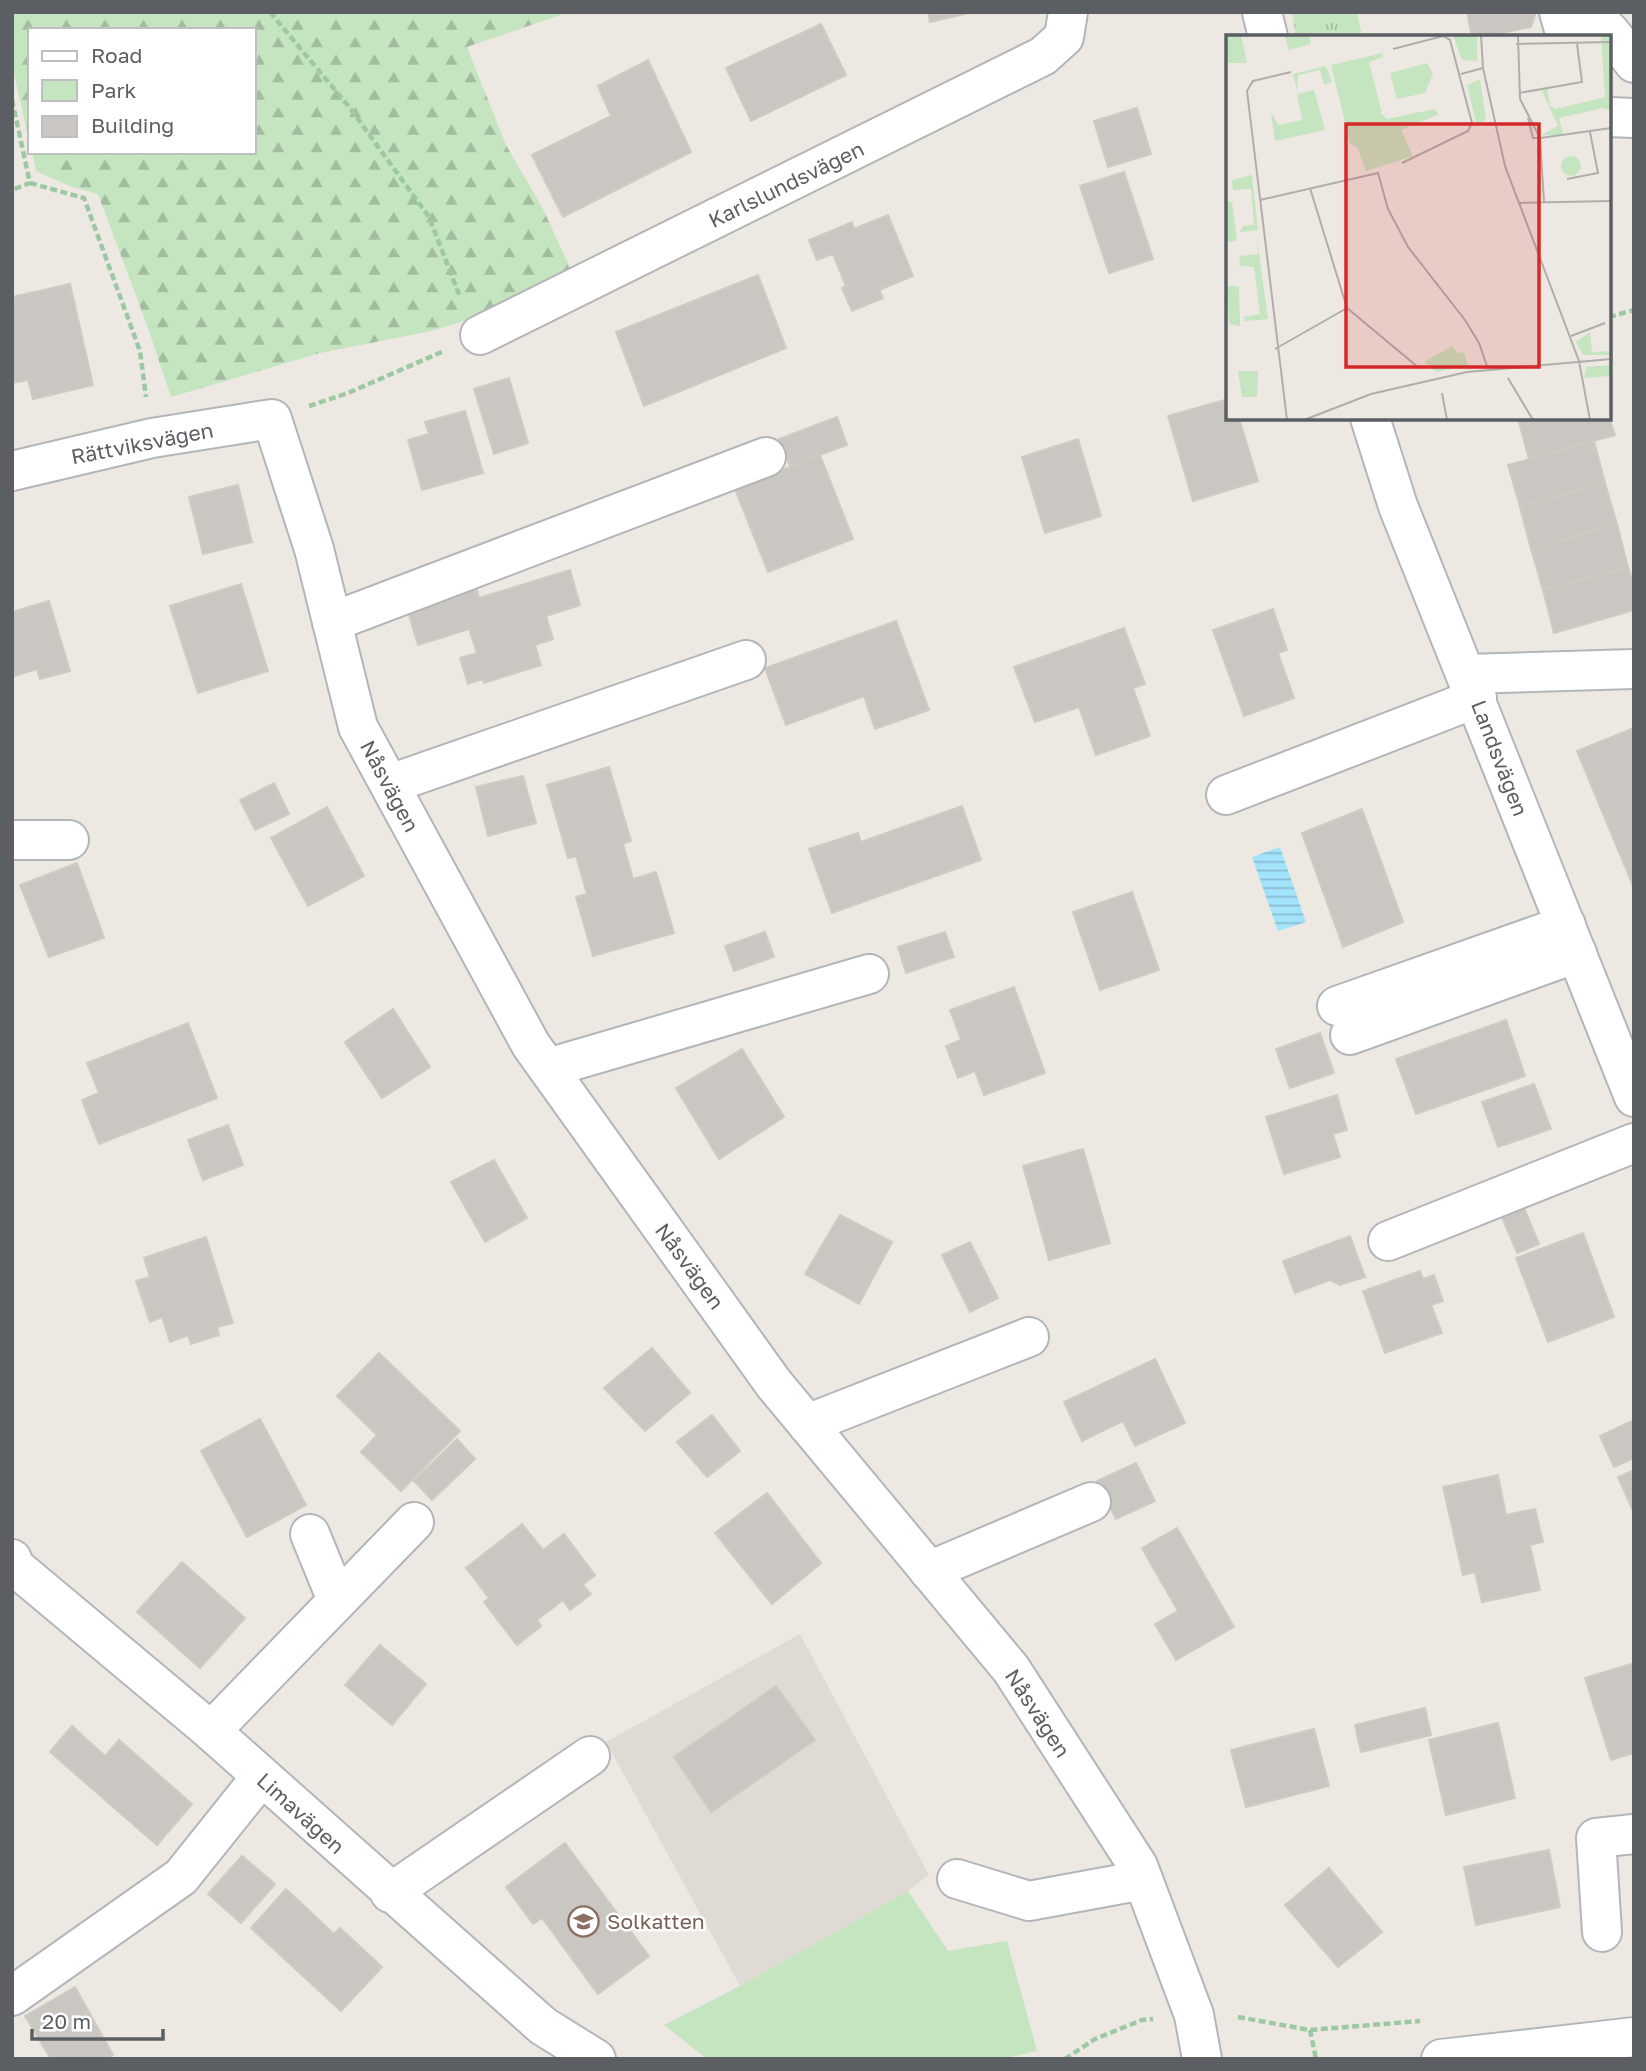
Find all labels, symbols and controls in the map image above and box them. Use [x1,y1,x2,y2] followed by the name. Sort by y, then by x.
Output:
[28,28,256,154] legend
[1226,35,1611,420] inset map
[91,42,142,68] text: Road
[91,77,137,103] text: Park
[91,112,174,138] text: Building
[704,135,868,233] street label: Karlslundsvägen
[69,416,215,470] street label: Rättviksvägen
[1466,696,1534,820] street label: Landsvägen
[355,736,425,836] street label: Nåsvägen
[650,1218,730,1314] street label: Nåsvägen
[1000,1664,1076,1762] street label: Nåsvägen
[252,1767,350,1859] street label: Limavägen
[567,1904,601,1938] school or university icon: Solkatten
[607,1908,705,1934] place label: Solkatten
[32,1997,163,2041] scale bar
[42,2008,91,2034] text: 20 m

